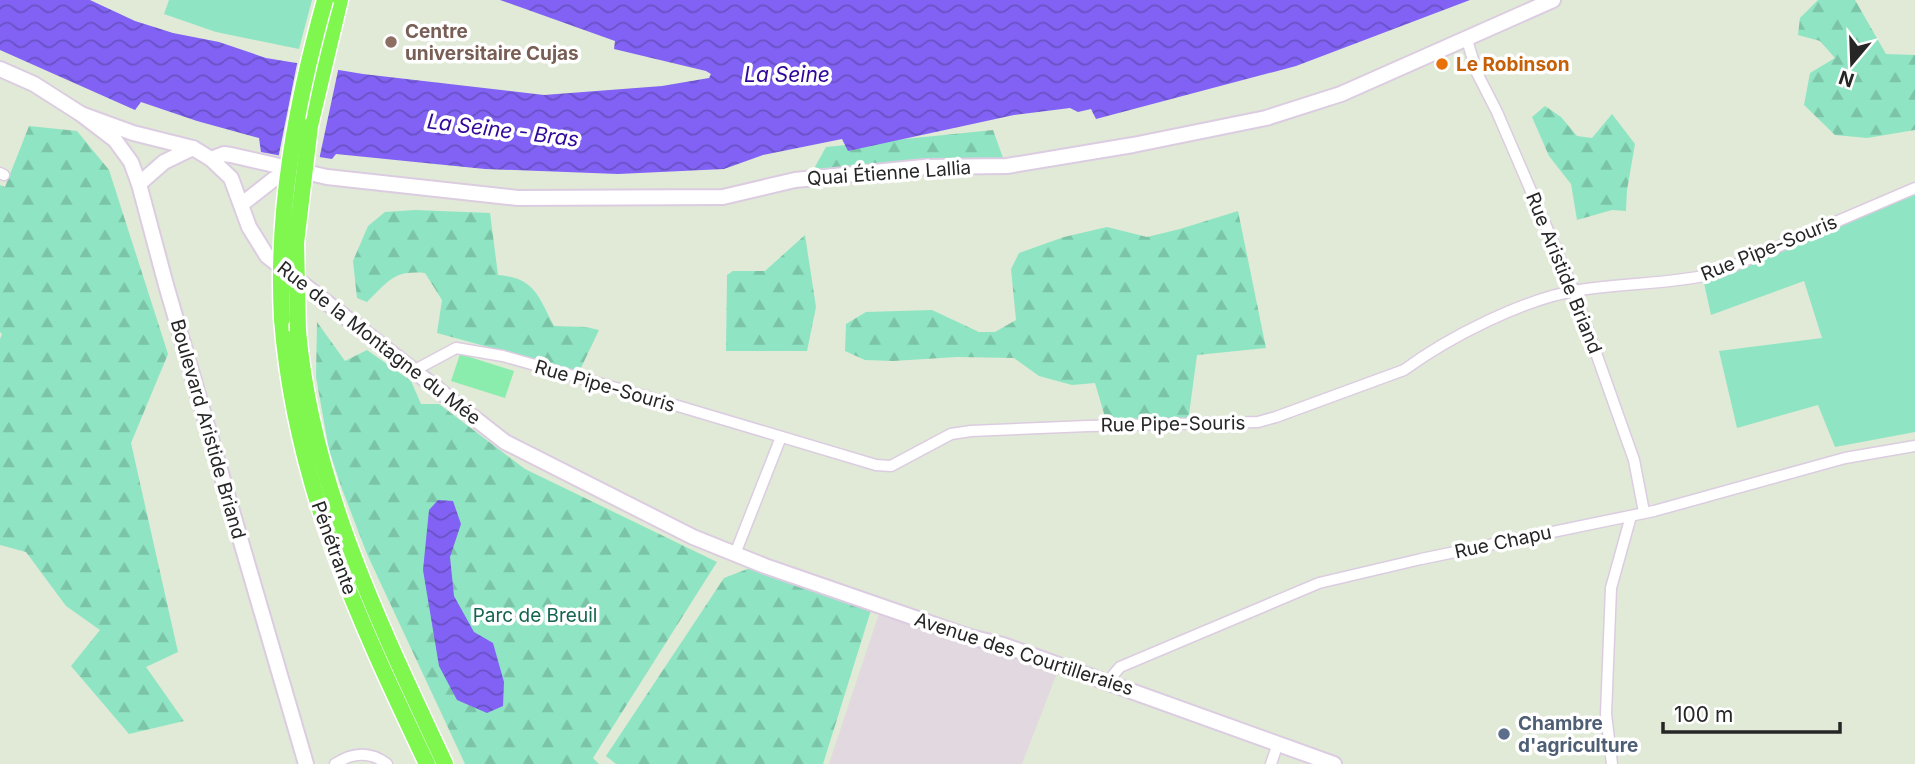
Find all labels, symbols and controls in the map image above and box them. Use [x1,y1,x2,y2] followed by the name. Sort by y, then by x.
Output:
[405,20,579,65] place label: Centre universitaire Cujas
[1817,28,1887,98] north arrow
[383,34,399,50] marker: Centre universitaire Cujas
[1456,53,1570,76] place label: Le Robinson
[1434,56,1450,72] marker: Le Robinson
[744,62,830,87] water label: La Seine
[1836,65,1857,92] text: N
[426,108,580,152] water label: La Seine - Bras
[806,155,972,190] street label: Quai Étienne Lallia
[1521,189,1607,357] street label: Rue Aristide Briand
[1697,210,1841,286] street label: Rue Pipe-Souris
[273,256,485,430] street label: Rue de la Montagne du Mée
[166,316,250,542] street label: Boulevard Aristide Briand
[532,355,678,417] street label: Rue Pipe-Souris
[1100,411,1246,437] street label: Rue Pipe-Souris
[306,498,362,598] street label: Pénétrante
[1452,521,1554,563] street label: Rue Chapu
[473,604,597,627] park label: Parc de Breuil
[912,608,1136,700] street label: Avenue des Courtilleraies
[1663,690,1840,734] scale bar
[1674,702,1733,727] text: 100 m
[1518,712,1638,757] place label: Chambre d'agriculture
[1496,726,1512,742] marker: Chambre d'agriculture

